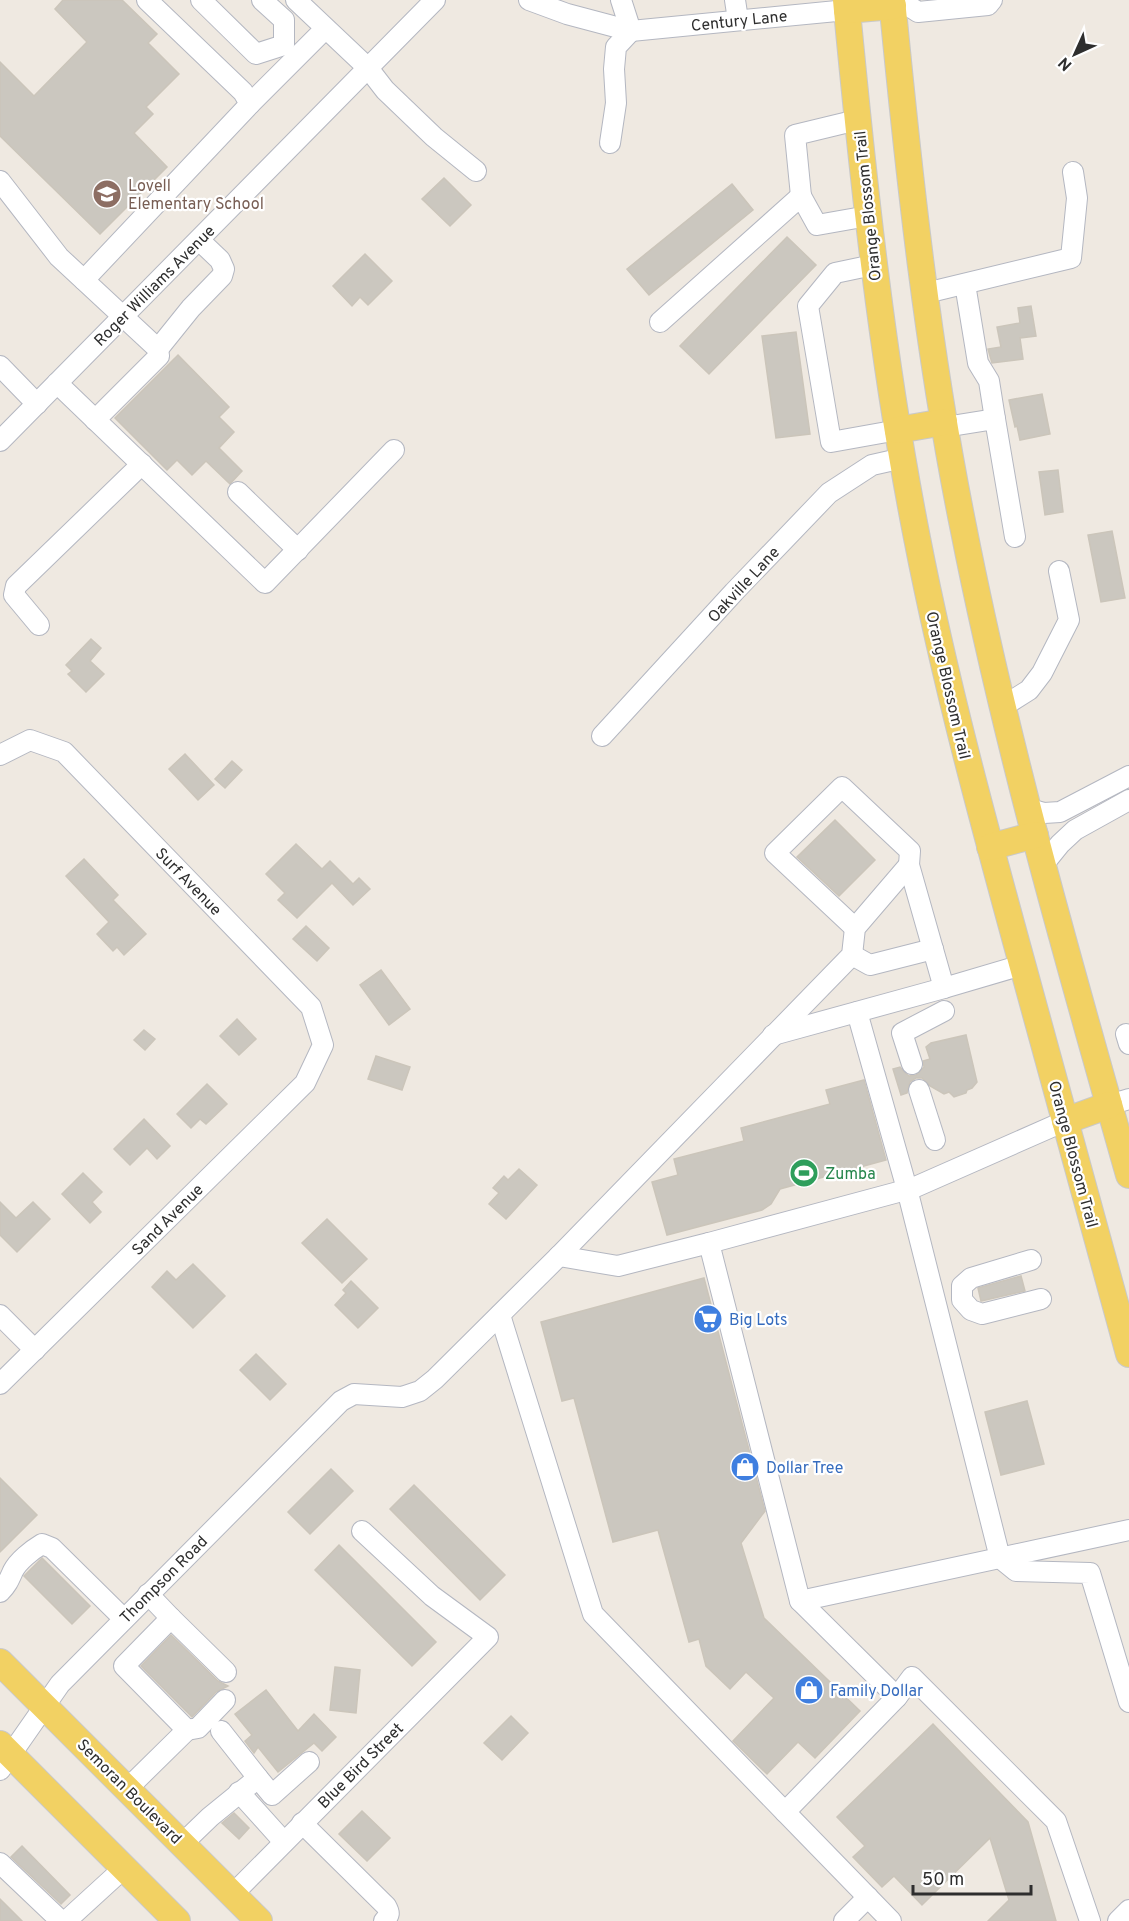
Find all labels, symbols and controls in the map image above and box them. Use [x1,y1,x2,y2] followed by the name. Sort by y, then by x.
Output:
[690,7,788,37] street label: Century Lane
[1045,24,1105,84] north arrow
[1055,52,1077,74] text: N
[851,130,887,282] street label: Orange Blossom Trail
[128,177,264,215] place label: Lovell Elementary School
[91,178,123,210] school or university icon: Lovell Elementary School
[91,222,220,351] street label: Roger Williams Avenue
[704,543,785,627] street label: Oakville Lane
[920,610,974,761] street label: Orange Blossom Trail
[150,844,225,921] street label: Surf Avenue
[1043,1079,1101,1230] street label: Orange Blossom Trail
[788,1157,820,1189] sports icon: Zumba
[825,1165,876,1185] place label: Zumba
[128,1180,208,1260] street label: Sand Avenue
[692,1303,724,1335] supermarket icon: Big Lots
[729,1311,787,1331] place label: Big Lots
[729,1451,761,1483] shop icon: Dollar Tree
[766,1459,843,1479] place label: Dollar Tree
[116,1532,213,1629] street label: Thompson Road
[793,1674,825,1706] shop icon: Family Dollar
[830,1682,923,1702] place label: Family Dollar
[314,1719,408,1813] street label: Blue Bird Street
[72,1736,185,1849] street label: Semoran Boulevard
[913,1858,1032,1896] scale bar
[922,1869,964,1892] text: 50 m

